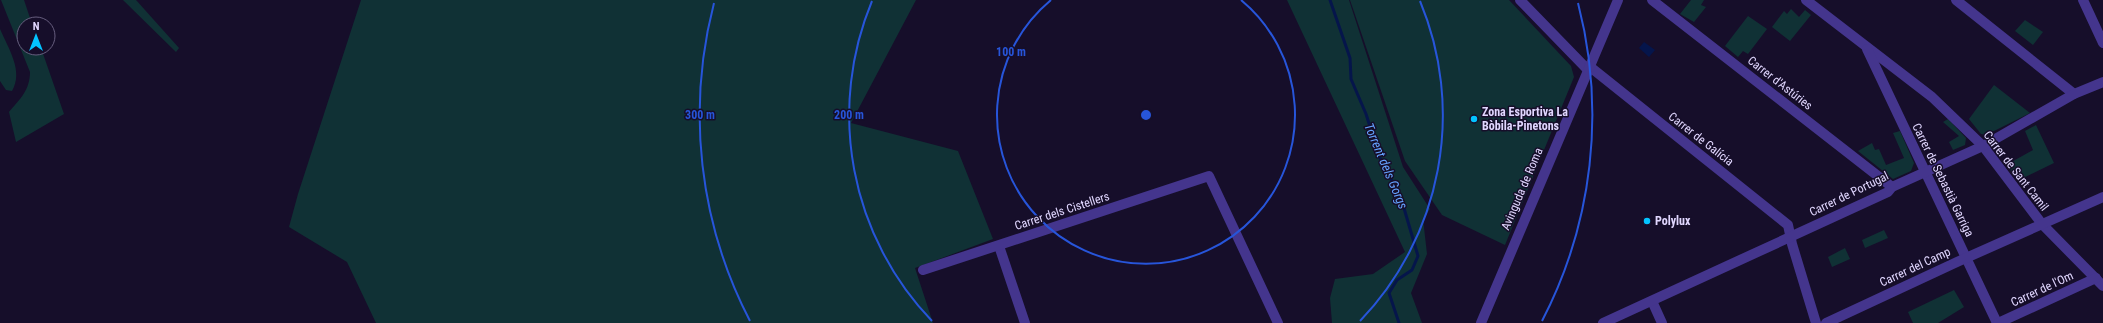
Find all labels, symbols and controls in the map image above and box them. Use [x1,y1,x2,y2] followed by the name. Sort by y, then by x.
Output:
[16,16,56,56] north arrow
[33,20,40,33] text: N
[996,45,1026,59] text: 100 m
[1745,53,1815,113] street label: Carrer d'Astúries
[1482,105,1568,133] place label: Zona Esportiva La Bòbila-Pinetons
[685,108,715,122] text: 300 m
[834,108,864,122] text: 200 m
[1139,108,1153,122] centre of rings
[1666,109,1736,169] street label: Carrer de Galícia
[1469,114,1479,124] marker: Zona Esportiva La Bòbila-Pinetons
[1361,121,1411,211] water label: Torrent dels Gorgs
[1909,121,1977,239] street label: Carrer de Sebastià Garriga
[1981,128,2051,214] street label: Carrer de Sant Camil
[1498,146,1546,232] street label: Avinguda de Roma
[1807,169,1891,219] street label: Carrer de Portugal
[1013,189,1111,233] street label: Carrer dels Cistellers
[1655,214,1691,228] place label: Polylux
[1642,216,1652,226] marker: Polylux
[1877,244,1953,289] street label: Carrer del Camp
[2009,268,2075,310] street label: Carrer de l'Om

